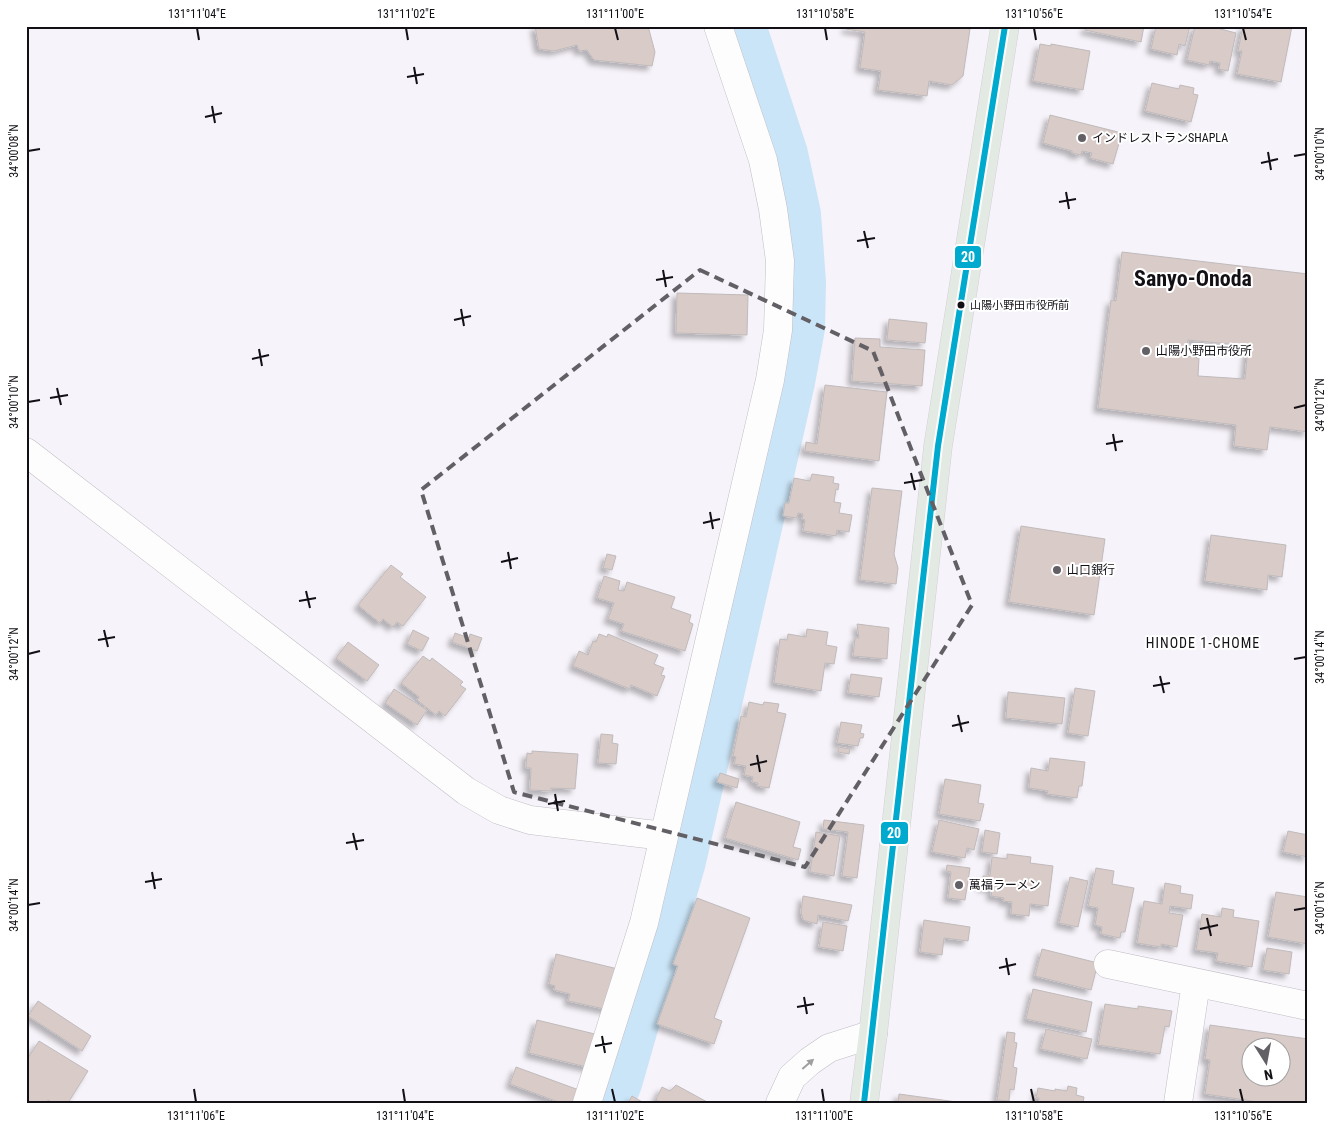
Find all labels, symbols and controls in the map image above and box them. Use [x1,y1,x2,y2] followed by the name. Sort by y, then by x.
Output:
[168,7,226,21] text: 131°11'04"E
[377,7,435,21] text: 131°11'02"E
[586,7,644,21] text: 131°11'00"E
[796,7,854,21] text: 131°10'58"E
[1005,7,1063,21] text: 131°10'56"E
[1214,7,1272,21] text: 131°10'54"E
[7,124,21,178] text: 34°00'08"N
[1313,127,1327,181] text: 34°00'10"N
[1092,131,1228,145] place label: インドレストランSHAPLA
[1076,132,1088,144] marker: インドレストランSHAPLA
[954,245,982,269] line badge: 20
[961,249,975,265] text: 20
[1134,266,1252,291] district label: Sanyo-Onoda
[970,299,1069,312] place label: 山陽小野田市役所前
[956,300,966,310] marker: 山陽小野田市役所前
[1156,344,1252,358] place label: 山陽小野田市役所
[1140,345,1152,357] marker: 山陽小野田市役所
[7,375,21,429] text: 34°00'10"N
[1313,378,1327,432] text: 34°00'12"N
[1067,563,1115,577] place label: 山口銀行
[1051,564,1063,576] marker: 山口銀行
[7,627,21,681] text: 34°00'12"N
[1313,630,1327,684] text: 34°00'14"N
[1146,635,1260,651] district label: HINODE 1-CHOME
[880,821,909,845] line badge: 20
[887,825,901,841] text: 20
[7,878,21,932] text: 34°00'14"N
[969,878,1041,892] place label: 萬福ラーメン
[953,879,965,891] marker: 萬福ラーメン
[1313,881,1327,935] text: 34°00'16"N
[1242,1036,1292,1086] north arrow
[801,1058,813,1070] one-way arrow
[1263,1066,1274,1083] text: N
[167,1109,225,1123] text: 131°11'06"E
[376,1109,434,1123] text: 131°11'04"E
[586,1109,644,1123] text: 131°11'02"E
[795,1109,853,1123] text: 131°11'00"E
[1005,1109,1063,1123] text: 131°10'58"E
[1214,1109,1272,1123] text: 131°10'56"E

